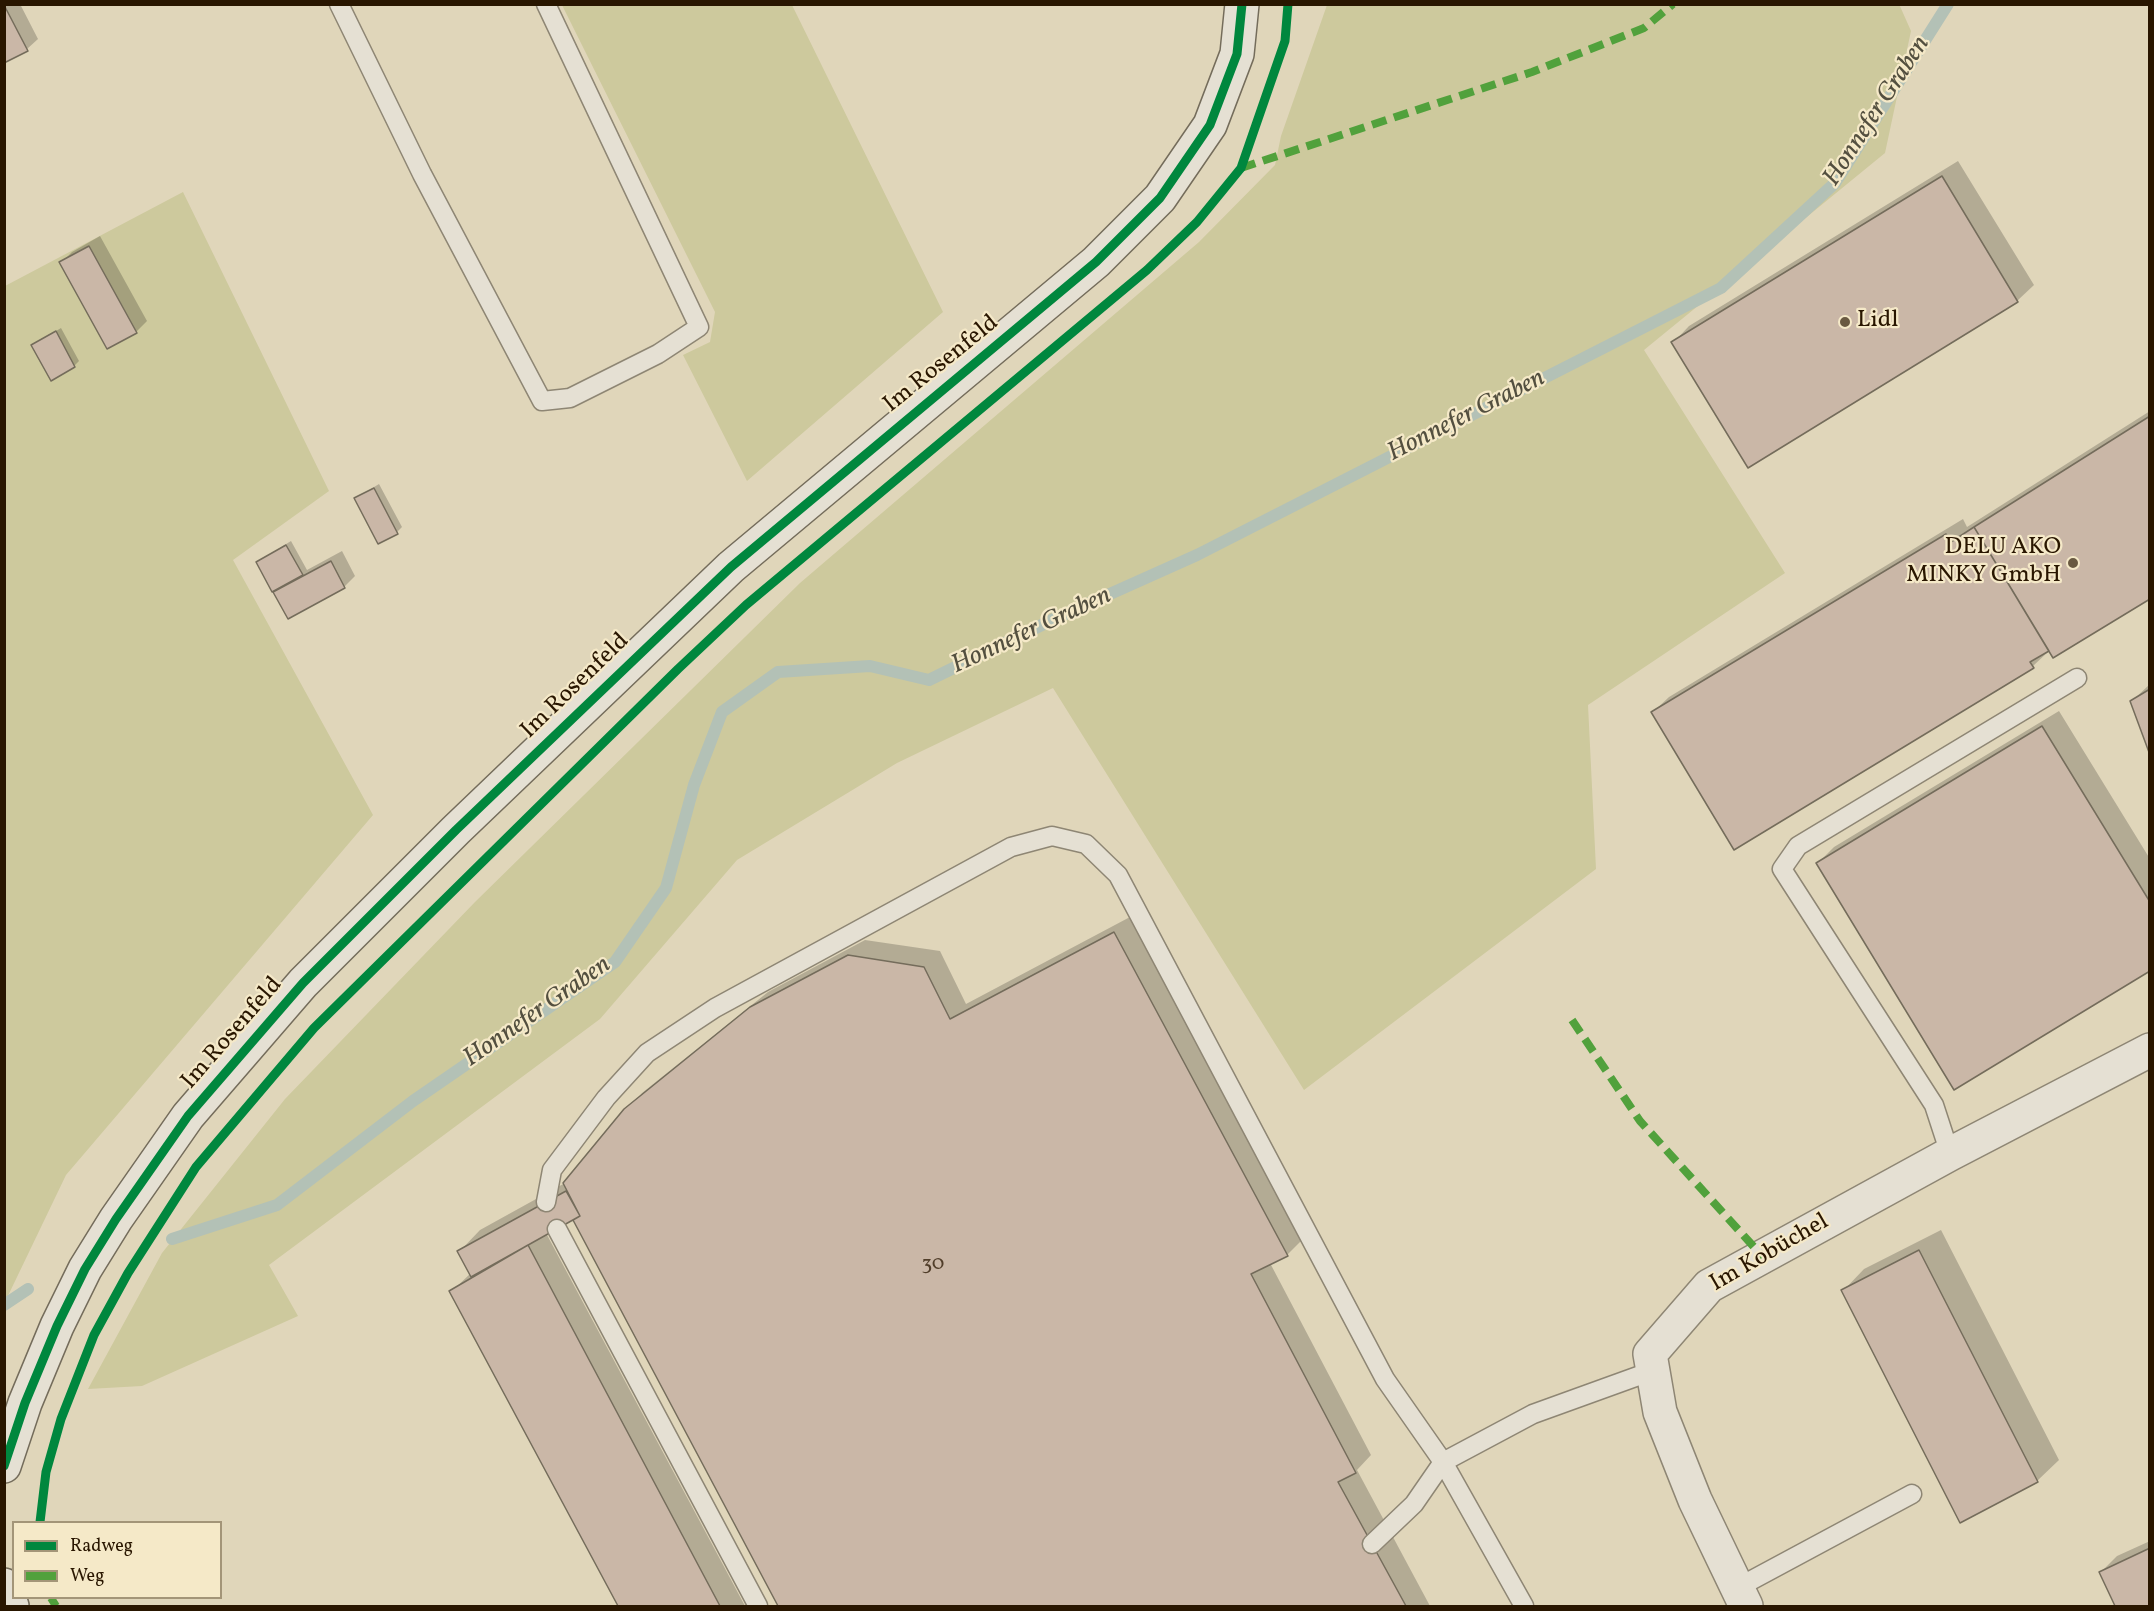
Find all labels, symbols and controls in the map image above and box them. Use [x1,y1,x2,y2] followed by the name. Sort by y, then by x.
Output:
[1818,31,1938,193] water label: Honnefer Graben
[1857,308,1898,336] place label: Lidl
[879,310,1005,420] street label: Im Rosenfeld
[1838,315,1852,329] marker: Lidl
[1383,364,1551,470] water label: Honnefer Graben
[1906,535,2061,591] place label: DELU AKO MINKY GmbH
[2066,556,2080,570] marker: DELU AKO MINKY GmbH
[947,581,1117,683] water label: Honnefer Graben
[516,628,636,746] street label: Im Rosenfeld
[458,951,618,1075] water label: Honnefer Graben
[176,972,290,1096] street label: Im Rosenfeld
[1706,1209,1834,1299] street label: Im Kobüchel
[922,1252,944,1278] house number: 30
[12,1521,222,1599] legend
[70,1534,133,1559] text: Radweg
[70,1564,104,1589] text: Weg

